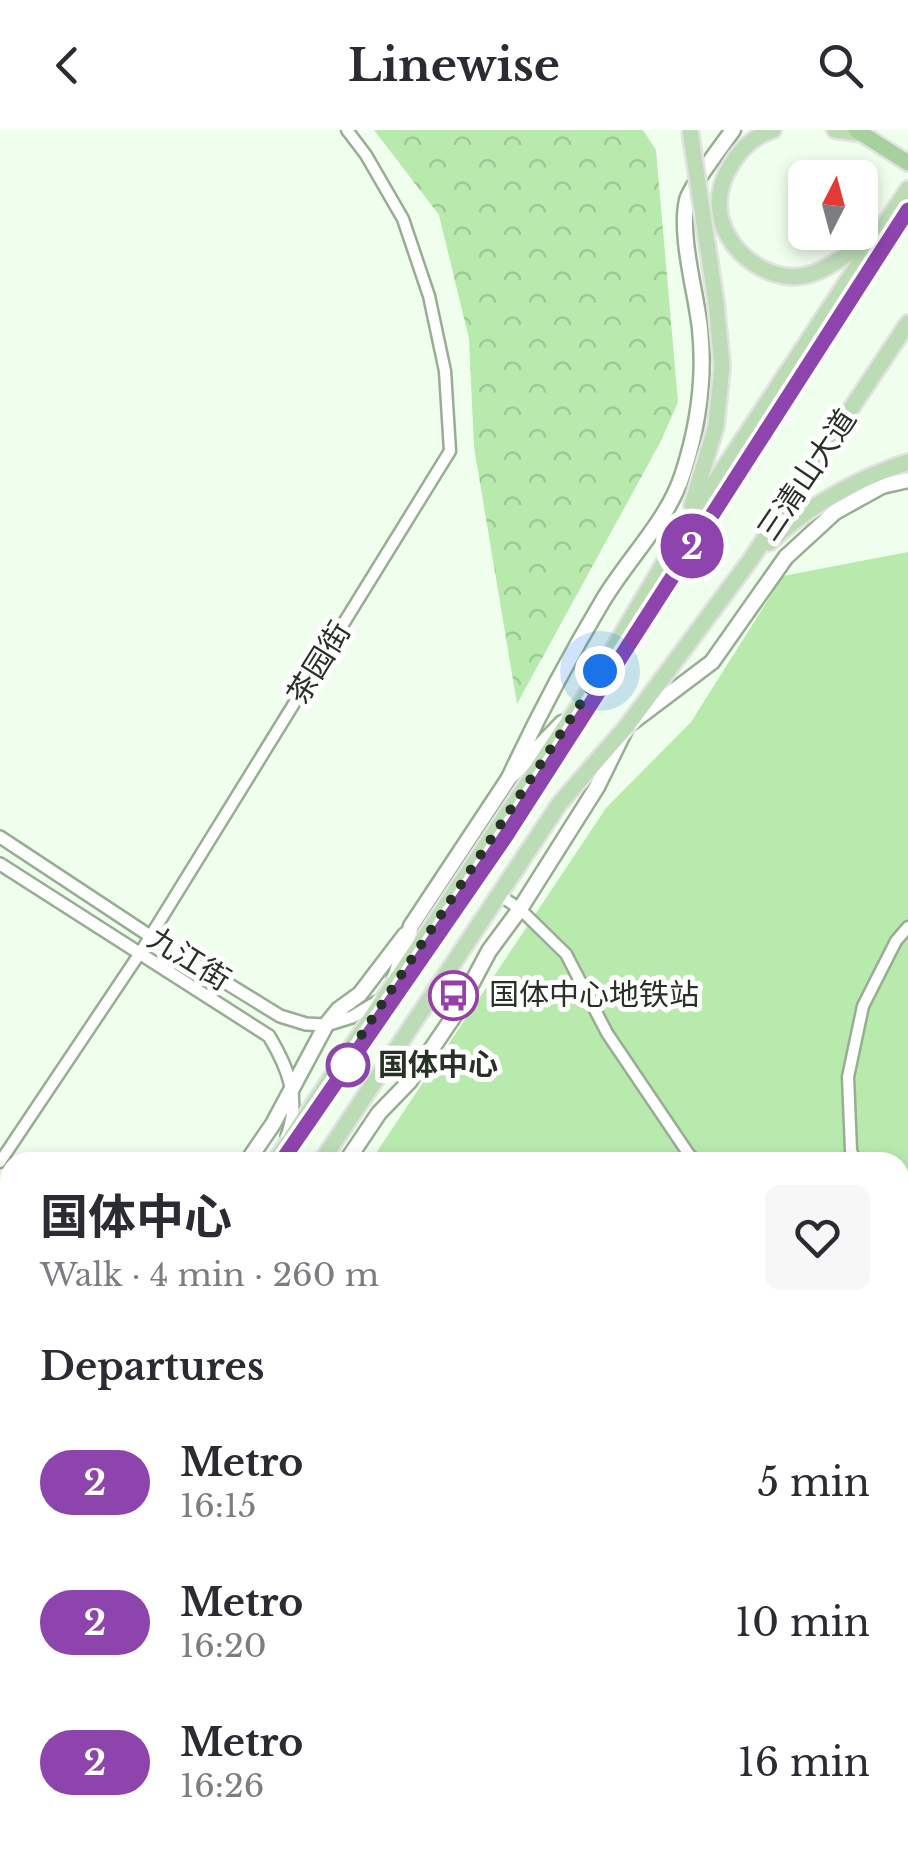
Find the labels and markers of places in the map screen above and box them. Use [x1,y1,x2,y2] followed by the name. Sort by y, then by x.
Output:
[428,969,480,1021] bus stop icon: 国体中心地铁站
[489,976,699,1013] place label: 国体中心地铁站
[327,1044,369,1086] marker: 国体中心
[378,1046,498,1083] place label: 国体中心

